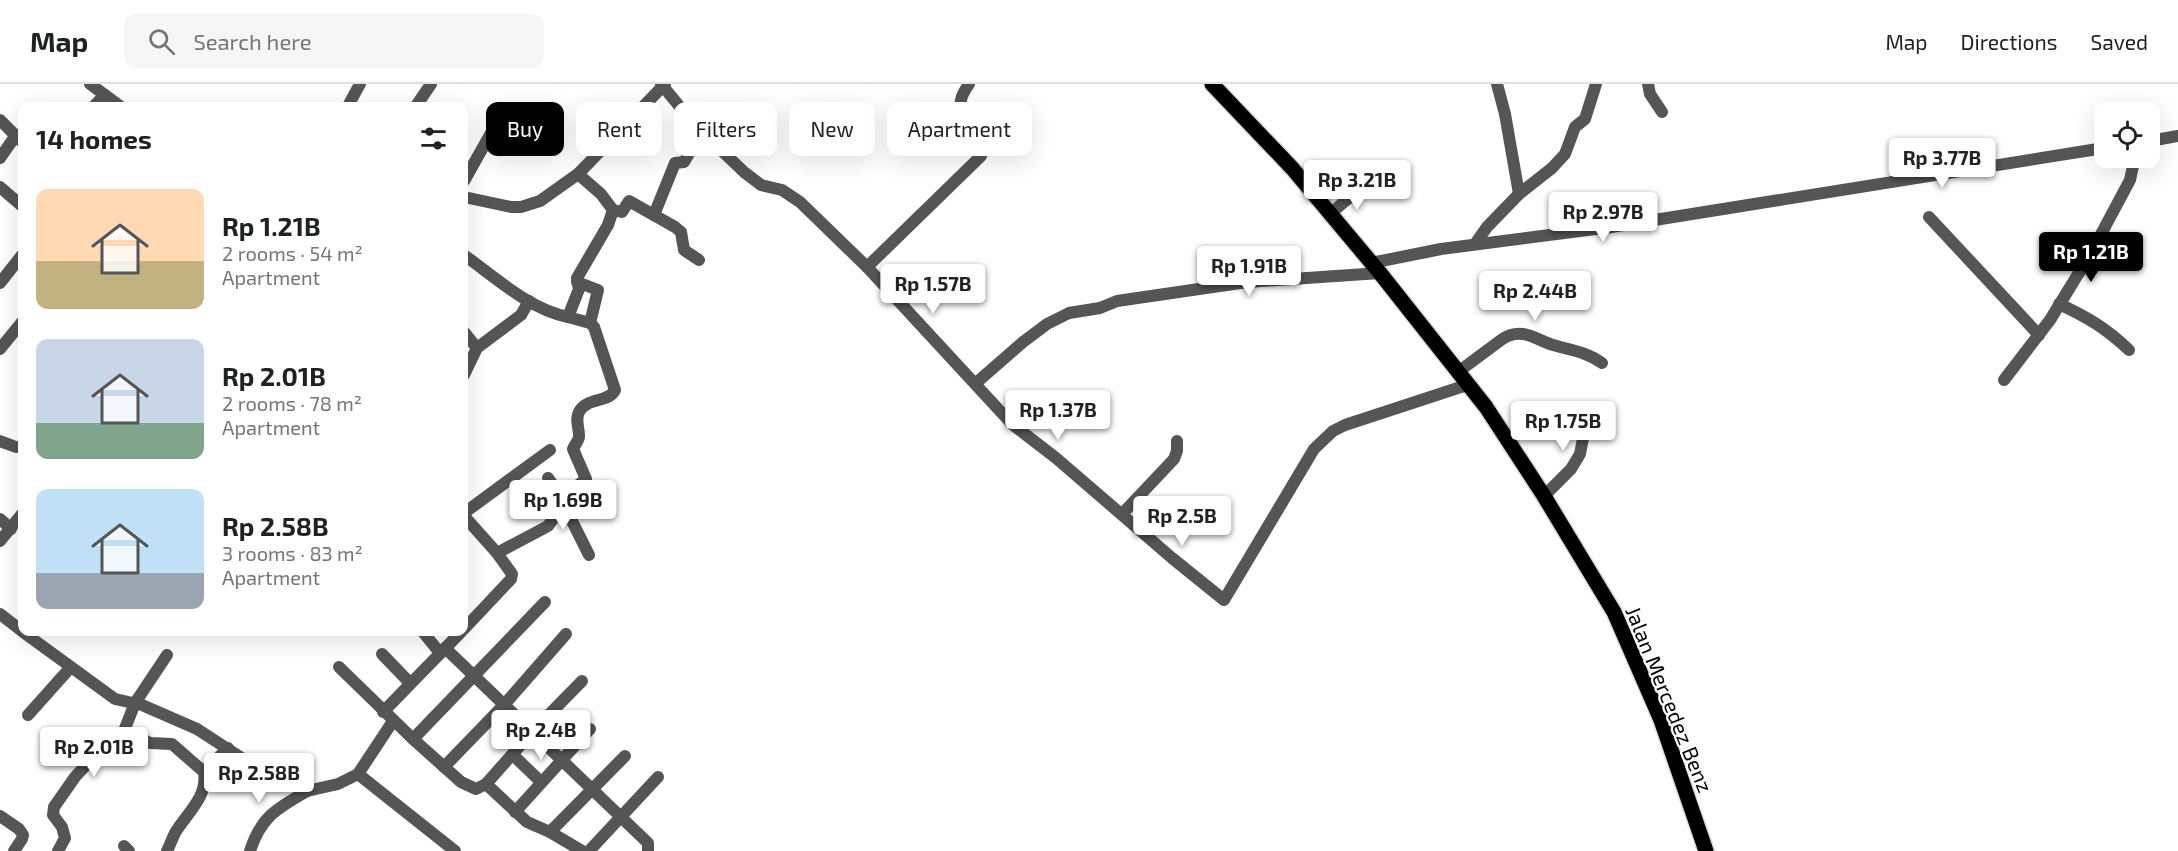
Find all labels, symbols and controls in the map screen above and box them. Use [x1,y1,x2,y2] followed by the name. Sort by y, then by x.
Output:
[124,14,544,68] search box
[30,24,88,58] text: Map
[145,25,178,58] icon: search
[193,28,312,54] text: Search here
[1885,29,1928,54] text: Map
[1961,29,2057,54] text: Directions
[2090,29,2148,54] text: Saved
[486,102,564,156] chip: Buy
[576,102,662,156] chip: Rent
[674,102,777,156] chip: Filters
[789,102,875,156] chip: New
[887,102,1032,156] chip: Apartment
[2094,102,2160,168] map controls
[2094,102,2160,168] button: locate
[417,122,450,155] icon: filters
[36,123,152,154] text: 14 homes
[1880,138,2004,189] pin: Rp 3.77B
[1903,145,1981,169] text: Rp 3.77B
[1295,160,1419,211] pin: Rp 3.21B
[1318,167,1396,191] text: Rp 3.21B
[1541,192,1665,243] pin: Rp 2.97B
[1563,199,1643,223] text: Rp 2.97B
[222,210,321,241] text: Rp 1.21B
[84,213,156,285] icon: home
[2029,232,2153,283] pin: Rp 1.21B
[2053,239,2129,263] text: Rp 1.21B
[222,241,363,265] text: 2 rooms · 54 m²
[1187,246,1311,297] pin: Rp 1.91B
[1211,253,1287,277] text: Rp 1.91B
[871,264,995,315] pin: Rp 1.57B
[222,265,320,289] text: Apartment
[894,271,972,295] text: Rp 1.57B
[1473,271,1597,322] pin: Rp 2.44B
[1493,278,1577,302] text: Rp 2.44B
[222,360,326,391] text: Rp 2.01B
[84,363,156,435] icon: home
[996,390,1120,441] pin: Rp 1.37B
[222,391,362,415] text: 2 rooms · 78 m²
[1019,397,1097,421] text: Rp 1.37B
[1501,401,1625,452] pin: Rp 1.75B
[1525,408,1601,432] text: Rp 1.75B
[222,415,320,439] text: Apartment
[501,480,625,531] pin: Rp 1.69B
[523,487,603,511] text: Rp 1.69B
[1127,496,1237,547] pin: Rp 2.5B
[1147,503,1217,527] text: Rp 2.5B
[222,510,329,541] text: Rp 2.58B
[84,513,156,585] icon: home
[222,541,363,565] text: 3 rooms · 83 m²
[222,565,320,589] text: Apartment
[1621,602,1719,796] street label: Jalan Mercedez Benz
[486,710,596,761] pin: Rp 2.4B
[505,717,577,741] text: Rp 2.4B
[32,727,156,778] pin: Rp 2.01B
[54,734,134,758] text: Rp 2.01B
[197,753,321,804] pin: Rp 2.58B
[218,760,300,784] text: Rp 2.58B

